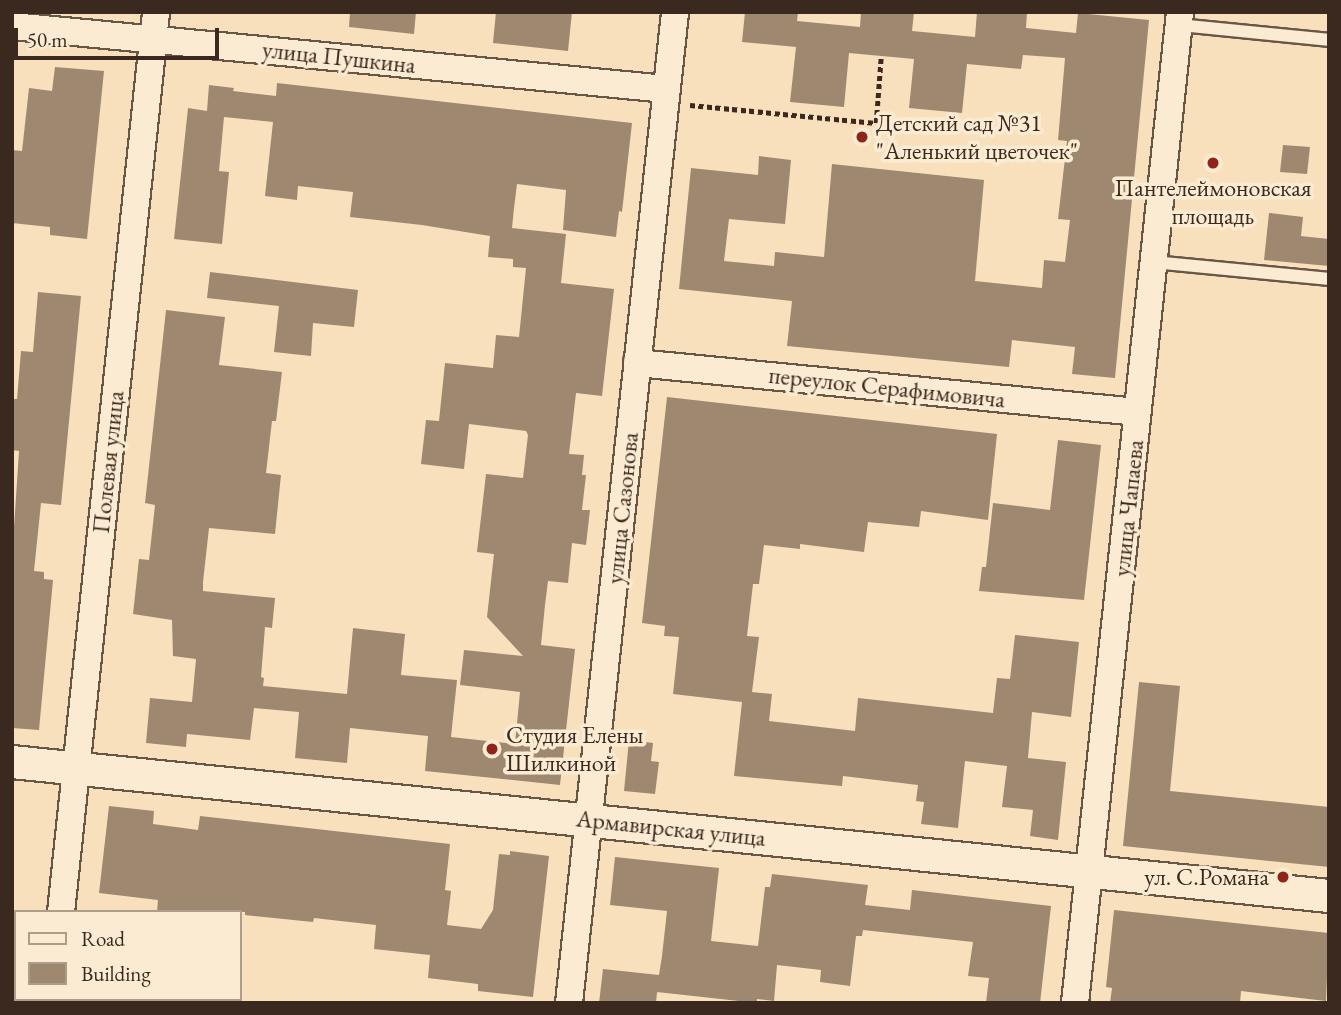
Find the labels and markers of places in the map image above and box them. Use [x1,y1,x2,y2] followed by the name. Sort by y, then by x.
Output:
[876,109,1078,165] place label: Детский сад №31 "Аленький цветочек"
[854,129,870,145] marker: Детский сад №31 "Аленький цветочек"
[1205,155,1221,171] marker: Пантелеймоновская площадь
[1115,174,1311,230] place label: Пантелеймоновская площадь
[506,721,644,777] place label: Студия Елены Шилкиной
[484,741,500,757] marker: Студия Елены Шилкиной
[1144,863,1269,891] place label: ул. С.Романа
[1275,869,1291,885] marker: ул. С.Романа

